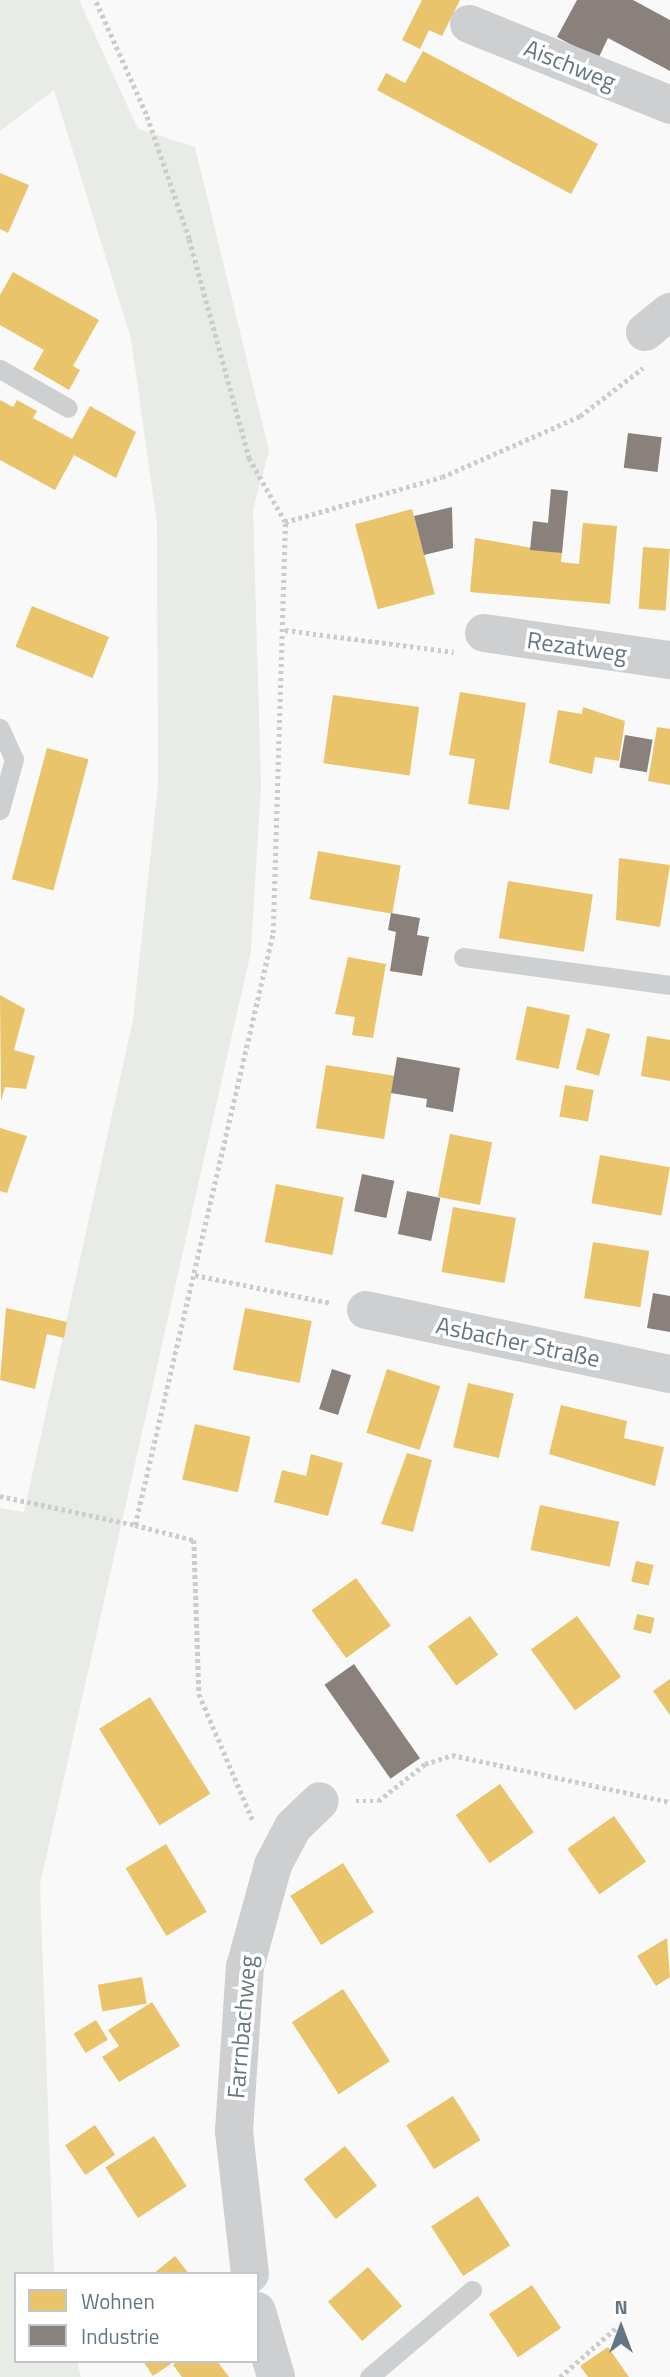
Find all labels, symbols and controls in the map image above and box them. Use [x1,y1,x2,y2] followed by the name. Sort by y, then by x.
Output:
[520,34,620,96] street label: Aischweg
[525,626,629,668] street label: Rezatweg
[434,1311,602,1373] street label: Asbacher Straße
[221,1954,263,2100] street label: Farrnbachweg
[14,2272,259,2363] legend
[81,2285,155,2317] text: Wohnen
[614,2292,628,2321] text: N
[586,2293,656,2363] north arrow
[81,2320,159,2352] text: Industrie

